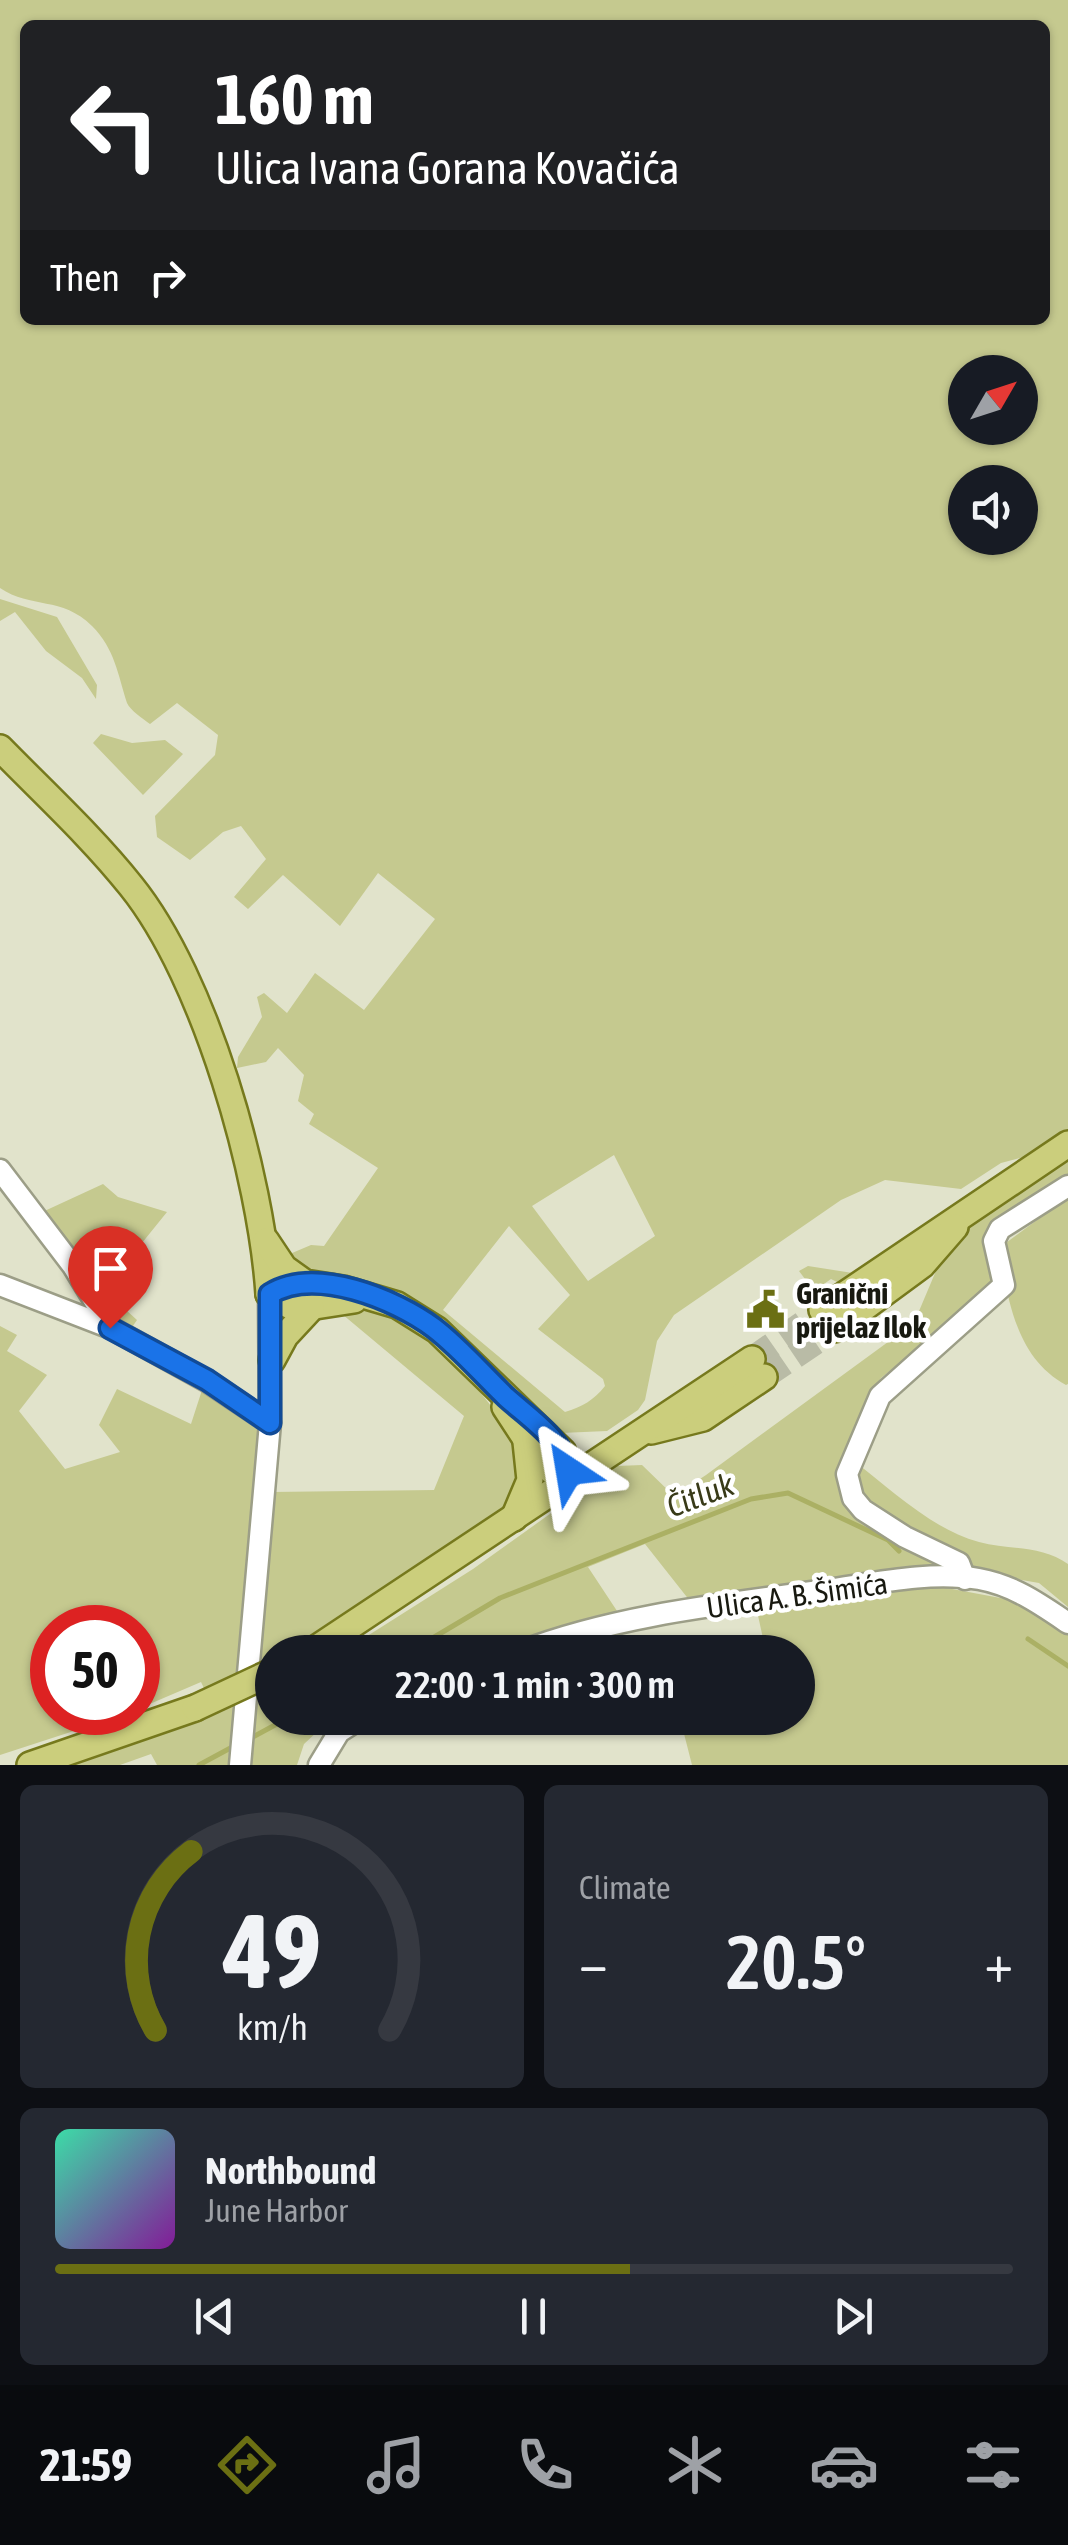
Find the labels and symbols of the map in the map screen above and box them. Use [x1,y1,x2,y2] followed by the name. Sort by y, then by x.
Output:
[948,355,1038,445] north arrow
[68,1226,153,1329] pin
[796,1276,927,1344] place label: Granični prijelaz Ilok
[745,1289,787,1331] public building icon: Granični prijelaz Ilok
[517,1419,621,1523] position arrow
[661,1465,740,1525] water label: Čitluk
[704,1565,890,1625] street label: Ulica A. B. Šimića
[30,1605,160,1735] speed limit sign: 50

